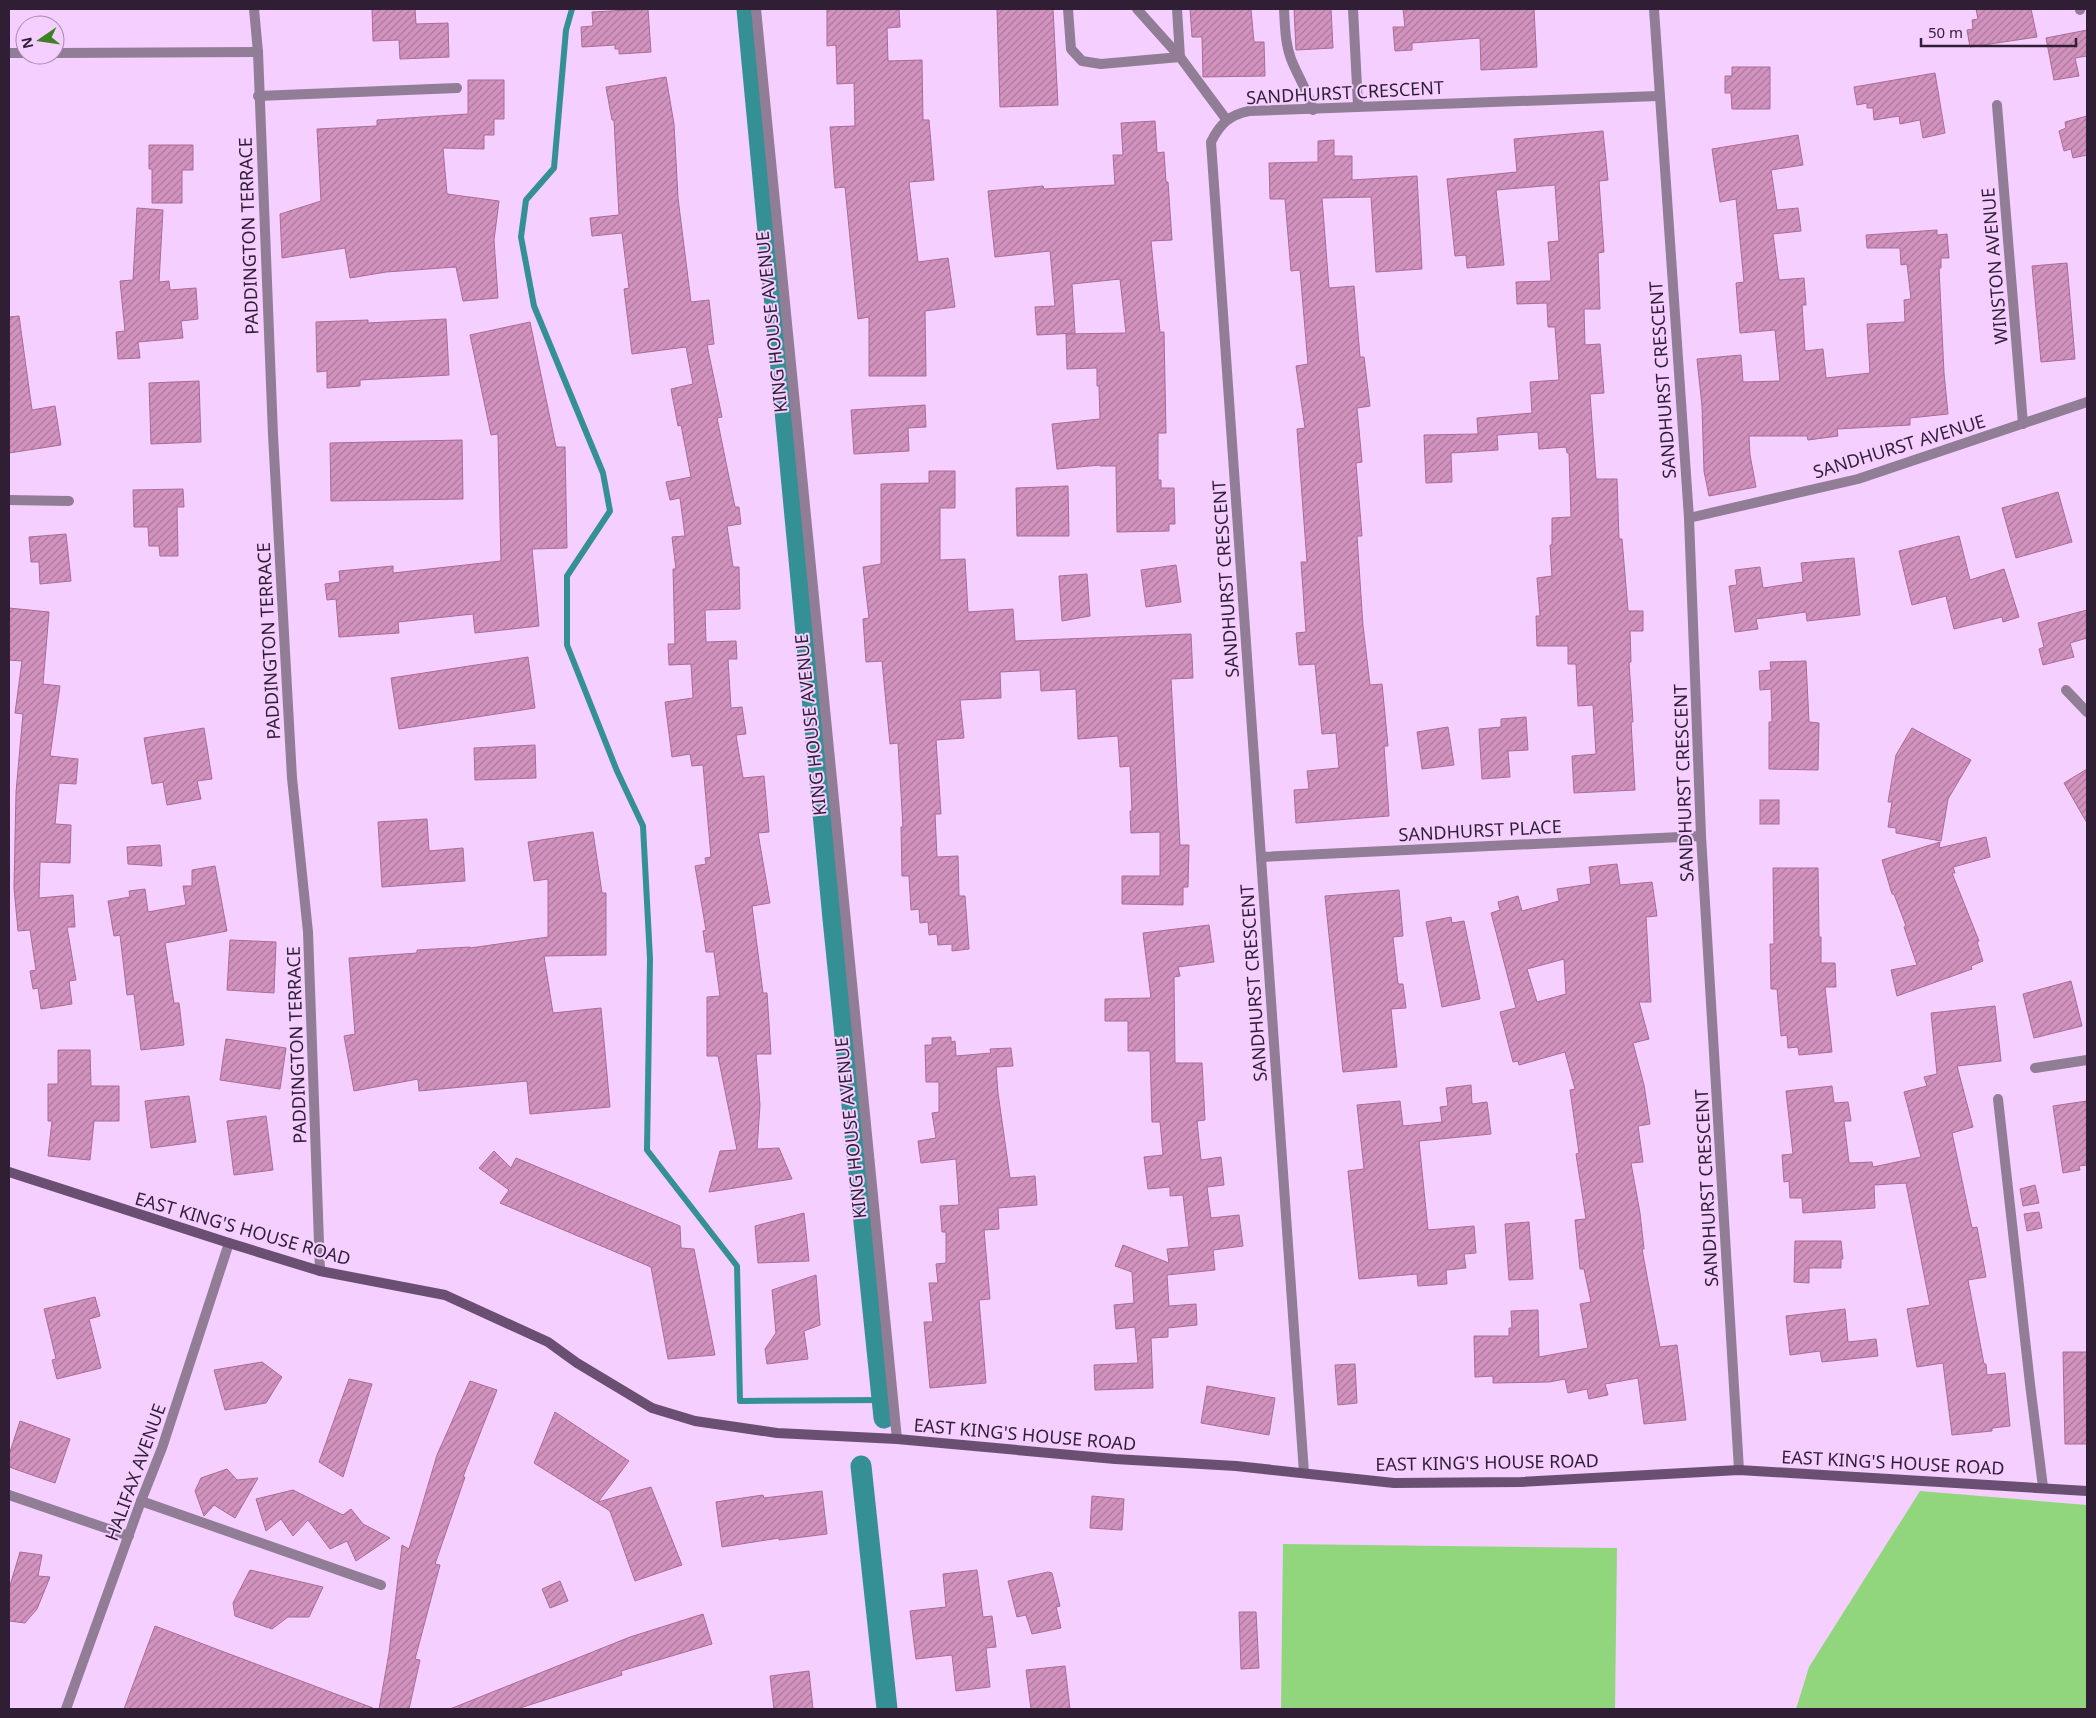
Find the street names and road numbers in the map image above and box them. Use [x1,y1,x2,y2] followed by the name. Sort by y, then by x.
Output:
[1246,75,1444,109] street label: SANDHURST CRESCENT
[233,137,263,335] street label: PADDINGTON TERRACE
[1975,187,2013,345] street label: WINSTON AVENUE
[750,230,792,414] street label: KING HOUSE AVENUE
[1643,280,1681,480] street label: SANDHURST CRESCENT
[1810,408,1988,484] street label: SANDHURST AVENUE
[1206,479,1244,679] street label: SANDHURST CRESCENT
[251,542,285,740] street label: PADDINGTON TERRACE
[789,633,831,817] street label: KING HOUSE AVENUE
[1668,684,1698,882] street label: SANDHURST CRESCENT
[1398,814,1562,846] street label: SANDHURST PLACE
[1234,883,1272,1083] street label: SANDHURST CRESCENT
[281,946,311,1144] street label: PADDINGTON TERRACE
[829,1036,871,1220] street label: KING HOUSE AVENUE
[1689,1089,1723,1287] street label: SANDHURST CRESCENT
[132,1186,354,1270] street label: EAST KING'S HOUSE ROAD
[99,1400,171,1544] street label: HALIFAX AVENUE
[913,1412,1137,1456] street label: EAST KING'S HOUSE ROAD
[1781,1444,2005,1480] street label: EAST KING'S HOUSE ROAD
[1375,1448,1599,1476] street label: EAST KING'S HOUSE ROAD

